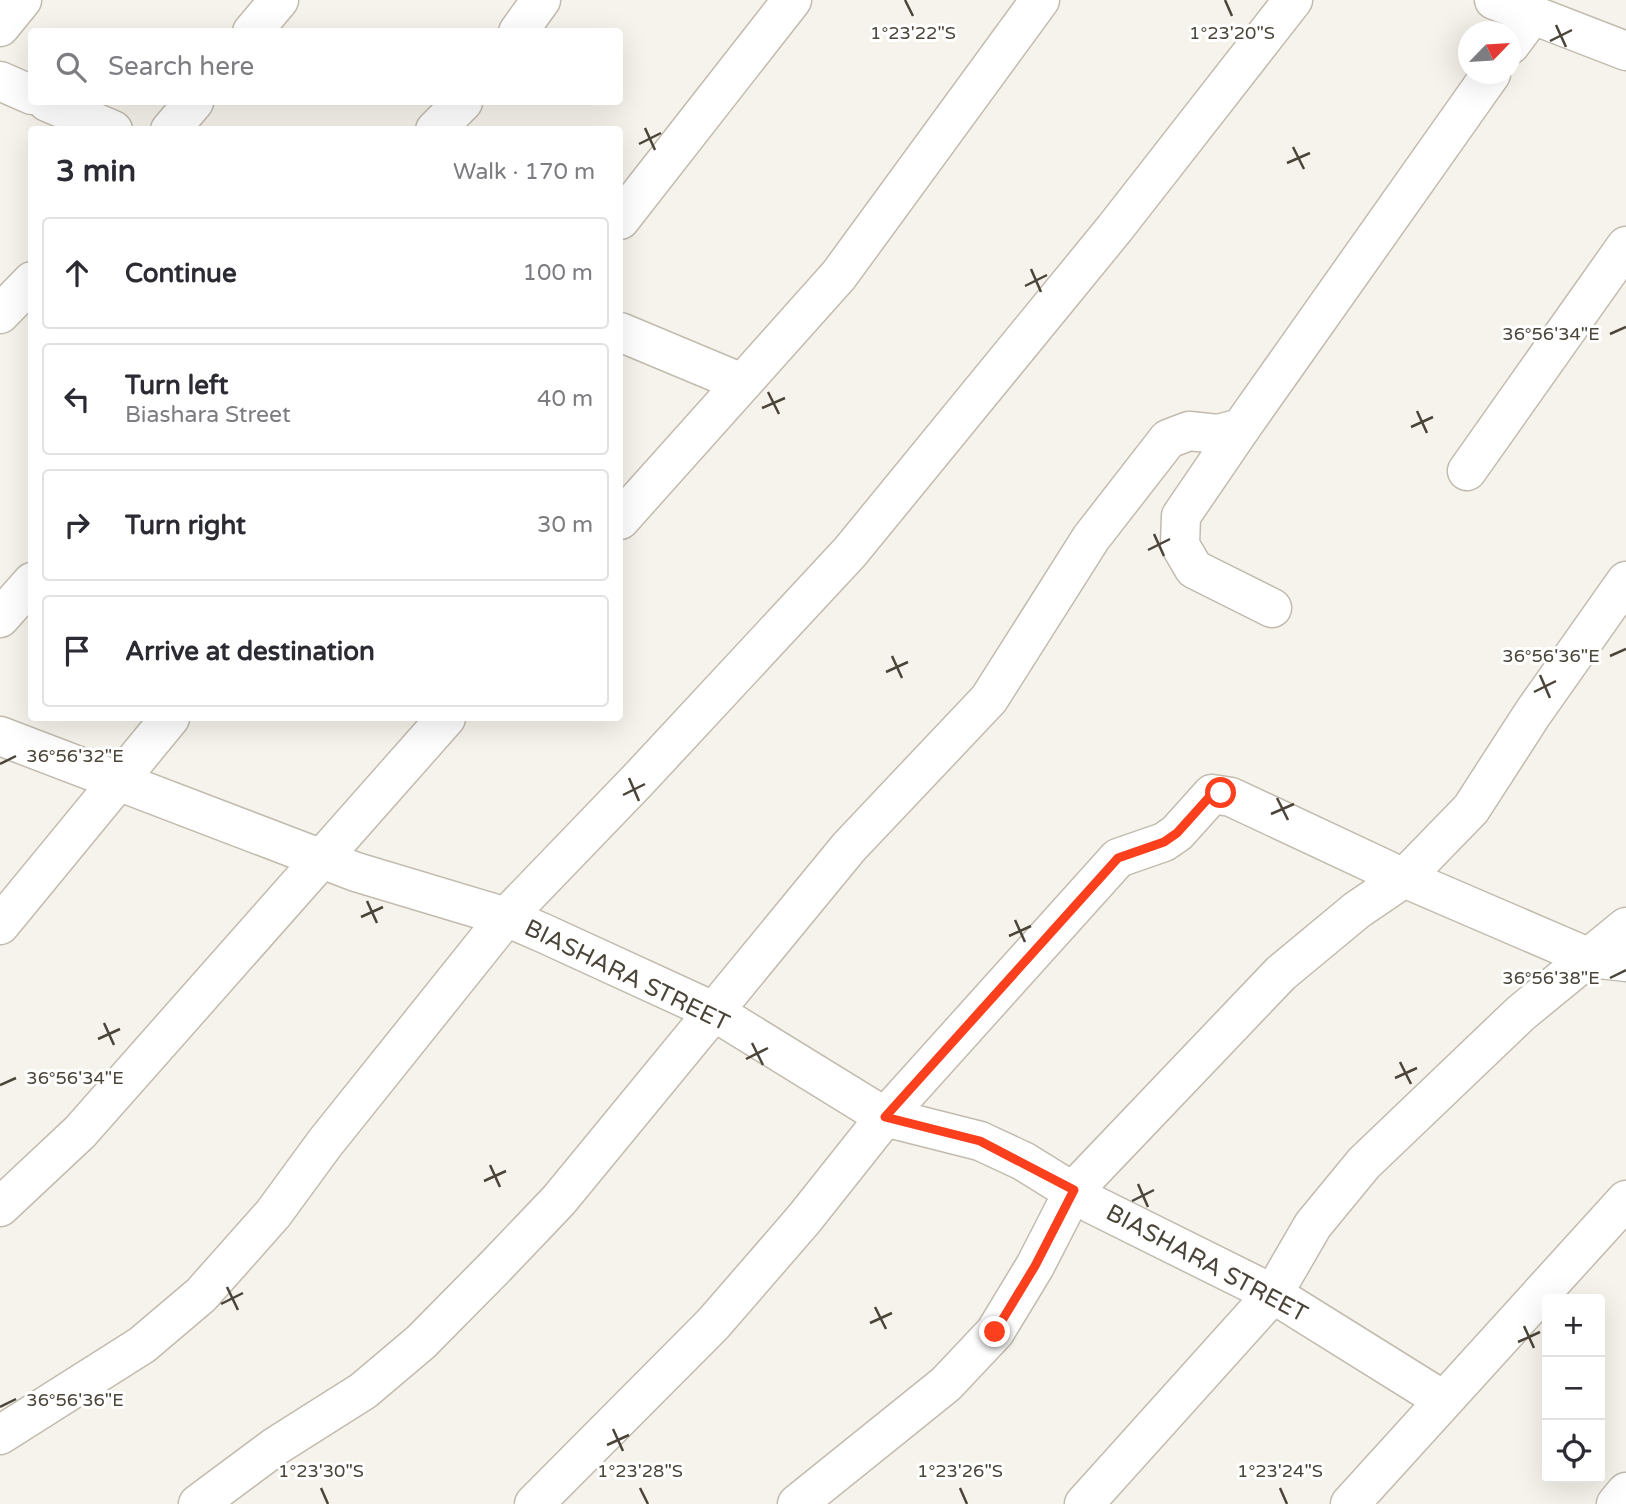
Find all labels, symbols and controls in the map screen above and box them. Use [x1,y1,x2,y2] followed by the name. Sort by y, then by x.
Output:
[1458,21,1521,84] north arrow
[870,22,956,44] text: 1°23'22"S
[1189,22,1275,44] text: 1°23'20"S
[28,28,623,105] search box
[52,48,90,86] icon: search
[108,51,254,82] text: Search here
[56,153,136,190] text: 3 min
[453,158,595,186] text: Walk · 170 m
[58,254,96,292] icon: ahead
[125,258,237,289] text: Continue
[523,259,593,287] text: 100 m
[1502,323,1600,345] text: 36°56'34"E
[125,370,228,401] text: Turn left
[58,380,96,418] icon: left
[537,385,593,413] text: 40 m
[125,401,291,429] text: Biashara Street
[58,506,96,544] icon: right
[125,510,246,541] text: Turn right
[537,511,593,539] text: 30 m
[58,632,96,670] icon: arrive
[125,636,375,667] text: Arrive at destination
[1502,645,1600,667] text: 36°56'36"E
[26,745,124,767] text: 36°56'32"E
[1205,777,1236,808] route start
[520,913,734,1038] street label: BIASHARA STREET
[1502,967,1600,989] text: 36°56'38"E
[26,1067,124,1089] text: 36°56'34"E
[1101,1198,1313,1329] street label: BIASHARA STREET
[1542,1294,1605,1483] map controls
[1542,1294,1605,1357] button: +
[979,1316,1010,1347] route end
[1542,1357,1605,1420] button: −
[26,1389,124,1411] text: 36°56'36"E
[1542,1420,1605,1483] button: locate
[278,1460,364,1482] text: 1°23'30"S
[597,1460,683,1482] text: 1°23'28"S
[917,1460,1003,1482] text: 1°23'26"S
[1237,1460,1323,1482] text: 1°23'24"S

